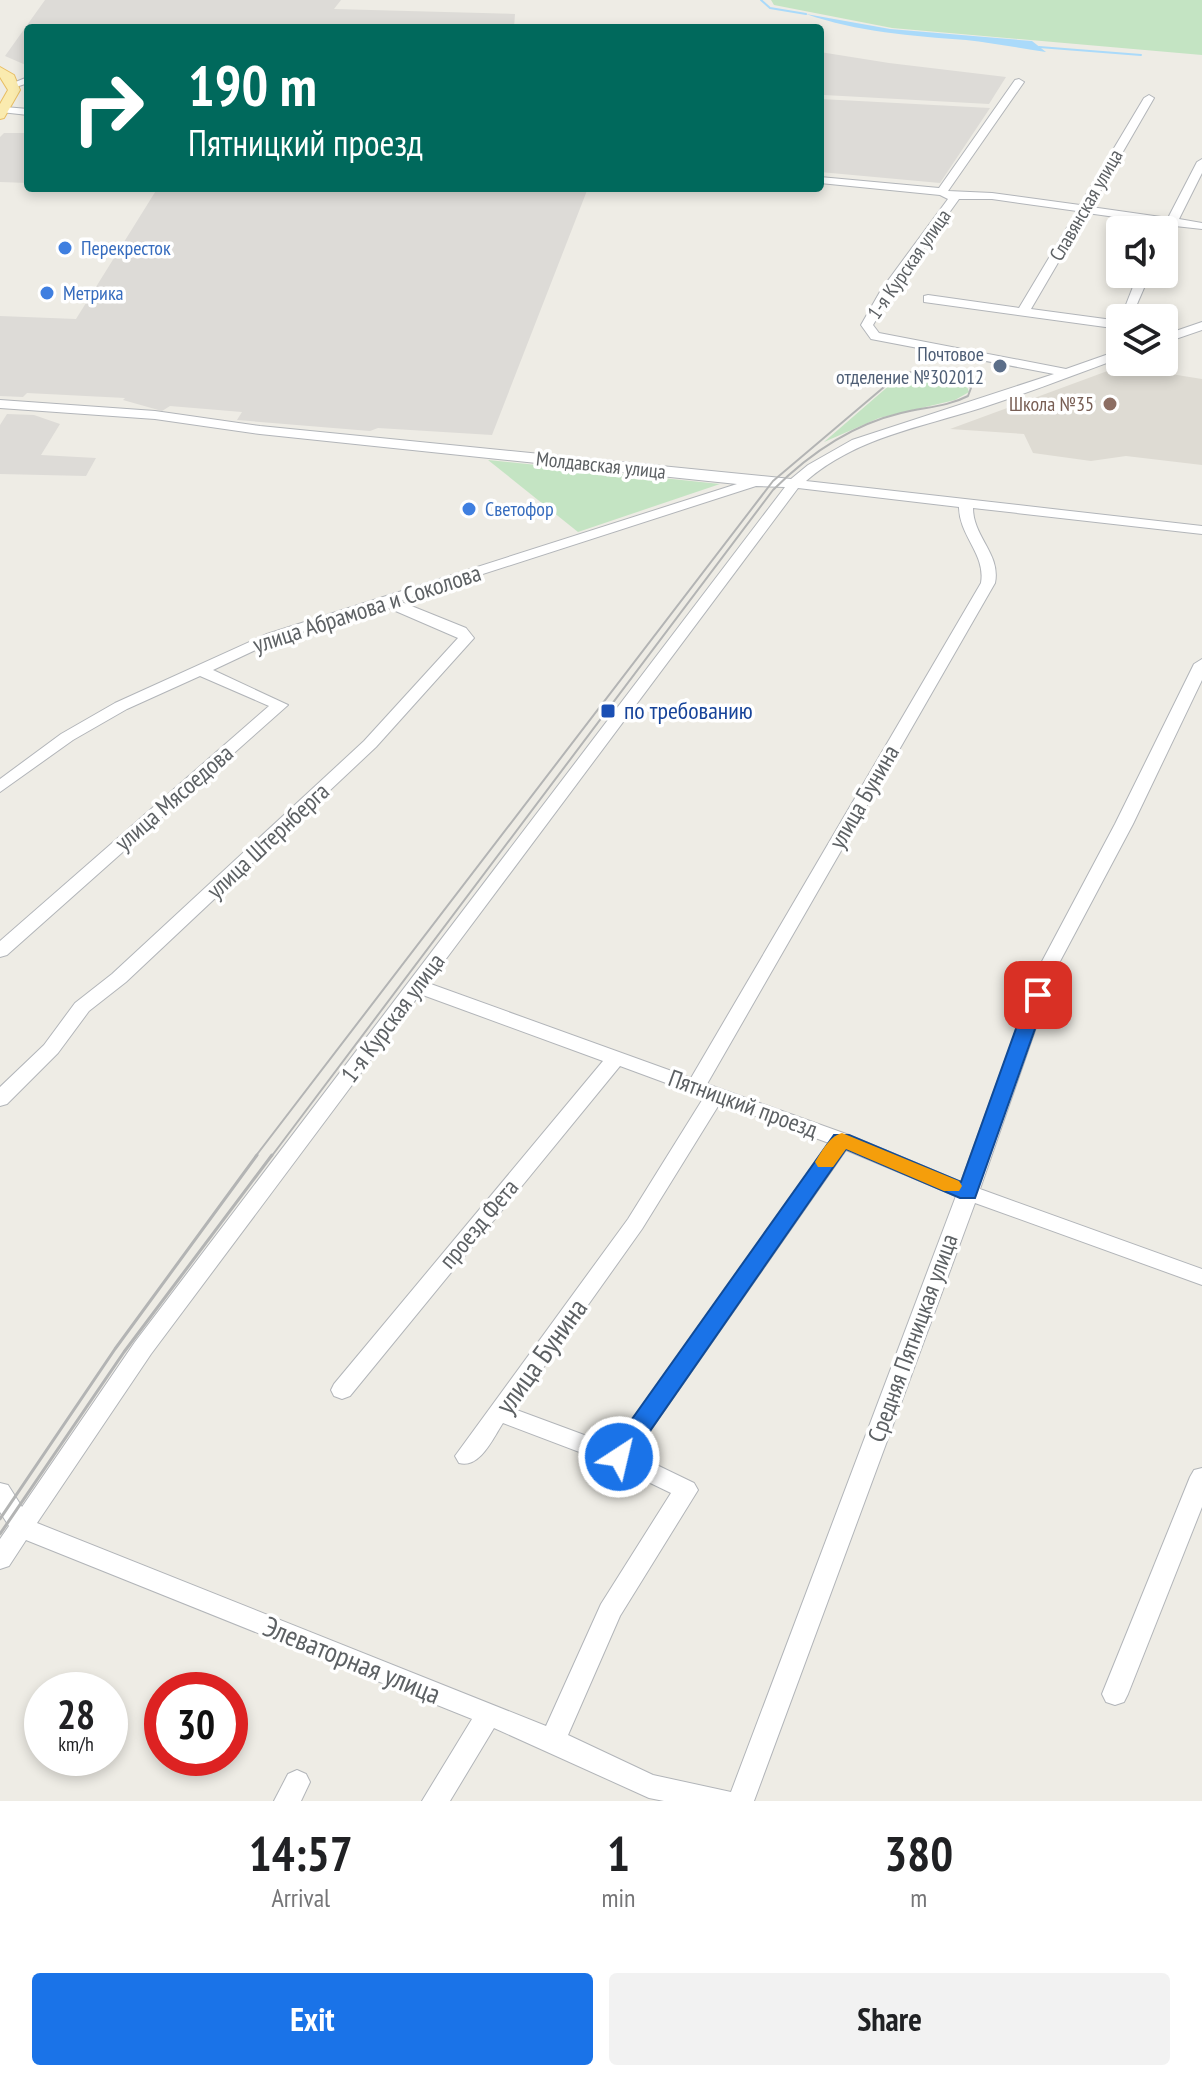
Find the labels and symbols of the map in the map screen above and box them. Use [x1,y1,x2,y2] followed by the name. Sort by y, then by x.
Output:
[1044,144,1128,266] street label: Славянская улица
[861,204,957,324] street label: 1-я Курская улица
[81,235,171,261] place label: Перекресток
[56,239,74,257] marker: Перекресток
[63,280,124,306] place label: Метрика
[38,284,56,302] marker: Метрика
[836,341,984,390] place label: Почтовое отделение №302012
[991,357,1009,375] marker: Почтовое отделение №302012
[1009,391,1094,417] place label: Школа №35
[1101,395,1119,413] marker: Школа №35
[535,445,667,485] street label: Молдавская улица
[485,496,554,522] place label: Светофор
[460,500,478,518] marker: Светофор
[249,557,485,660] street label: улица Абрамова и Соколова
[624,695,753,726] place label: по требованию
[599,702,617,720] marker: по требованию
[108,738,239,858] street label: улица Мясоедова
[821,739,906,854] street label: улица Бунина
[200,776,336,905] street label: улица Штернберга
[334,947,451,1089] street label: 1-я Курская улица
[1004,961,1072,1029] pin
[664,1062,822,1145] street label: Пятницкий проезд
[432,1173,525,1275] street label: проезд Фета
[860,1230,965,1446] street label: Средняя Пятницкая улица
[486,1291,595,1421] street label: улица Бунина
[577,1415,661,1499] position arrow
[258,1607,446,1712] street label: Элеваторная улица
[144,1672,248,1776] speed limit sign: 30

